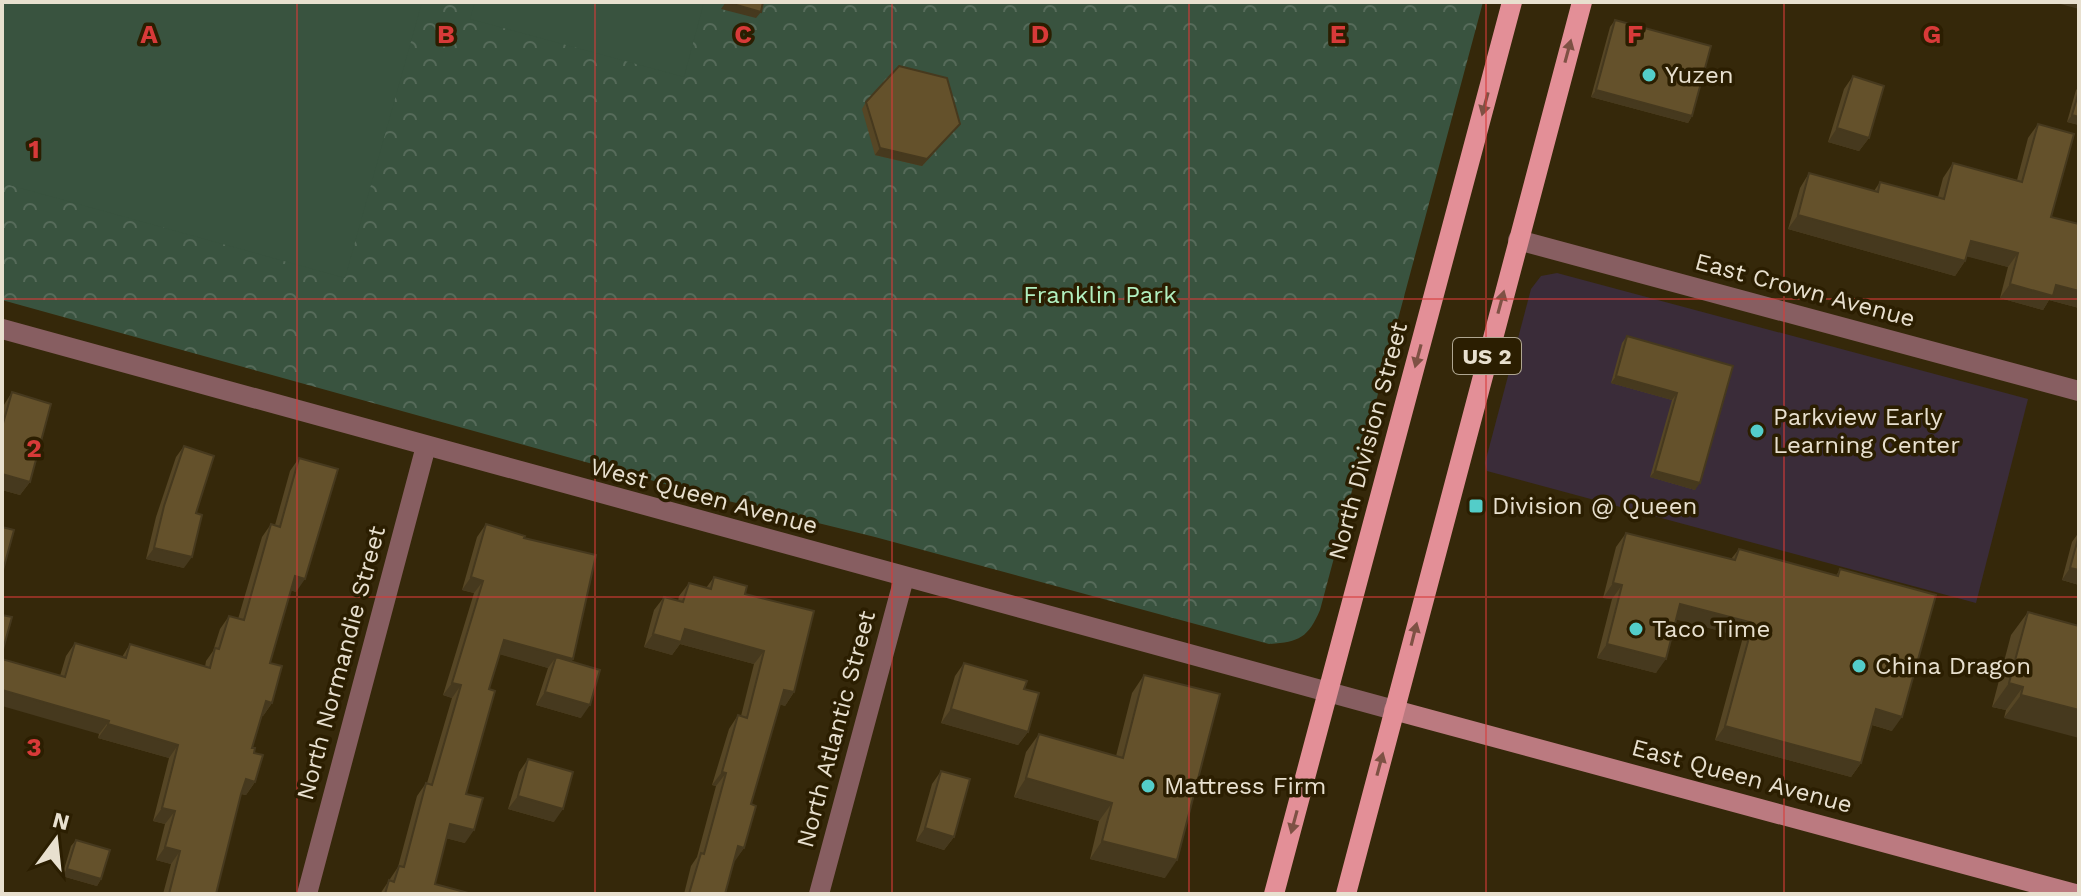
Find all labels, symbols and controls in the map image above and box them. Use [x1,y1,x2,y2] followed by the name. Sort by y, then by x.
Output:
[140,19,158,49] text: A
[437,19,455,49] text: B
[734,19,752,49] text: C
[1031,19,1049,49] text: D
[1330,19,1346,49] text: E
[1627,19,1643,49] text: F
[1923,19,1941,49] text: G
[1563,38,1575,63] one-way arrow
[1665,61,1734,89] place label: Yuzen
[1640,66,1658,84] marker: Yuzen
[1478,92,1490,117] one-way arrow
[28,134,40,164] text: 1
[1692,247,1918,333] street label: East Crown Avenue
[1023,281,1177,309] park label: Franklin Park
[1495,289,1508,313] one-way arrow
[1323,319,1413,563] street label: North Division Street
[1453,338,1521,374] road number: US 2
[1411,344,1424,368] one-way arrow
[1773,403,1960,459] place label: Parkview Early Learning Center
[1748,422,1766,440] marker: Parkview Early Learning Center
[26,433,42,463] text: 2
[587,452,821,540] street label: West Queen Avenue
[1492,492,1697,520] place label: Division @ Queen
[1467,497,1485,515] marker: Division @ Queen
[291,523,391,803] street label: North Normandie Street
[791,608,881,850] street label: North Atlantic Street
[1652,615,1770,643] place label: Taco Time
[1627,620,1645,638] marker: Taco Time
[1408,622,1420,647] one-way arrow
[1875,652,2031,680] place label: China Dragon
[1850,657,1868,675] marker: China Dragon
[26,732,42,762] text: 3
[1629,733,1855,819] street label: East Queen Avenue
[1374,752,1386,777] one-way arrow
[1164,772,1326,800] place label: Mattress Firm
[1139,777,1157,795] marker: Mattress Firm
[16,800,96,880] north arrow
[50,807,72,835] text: N
[1287,809,1299,834] one-way arrow

